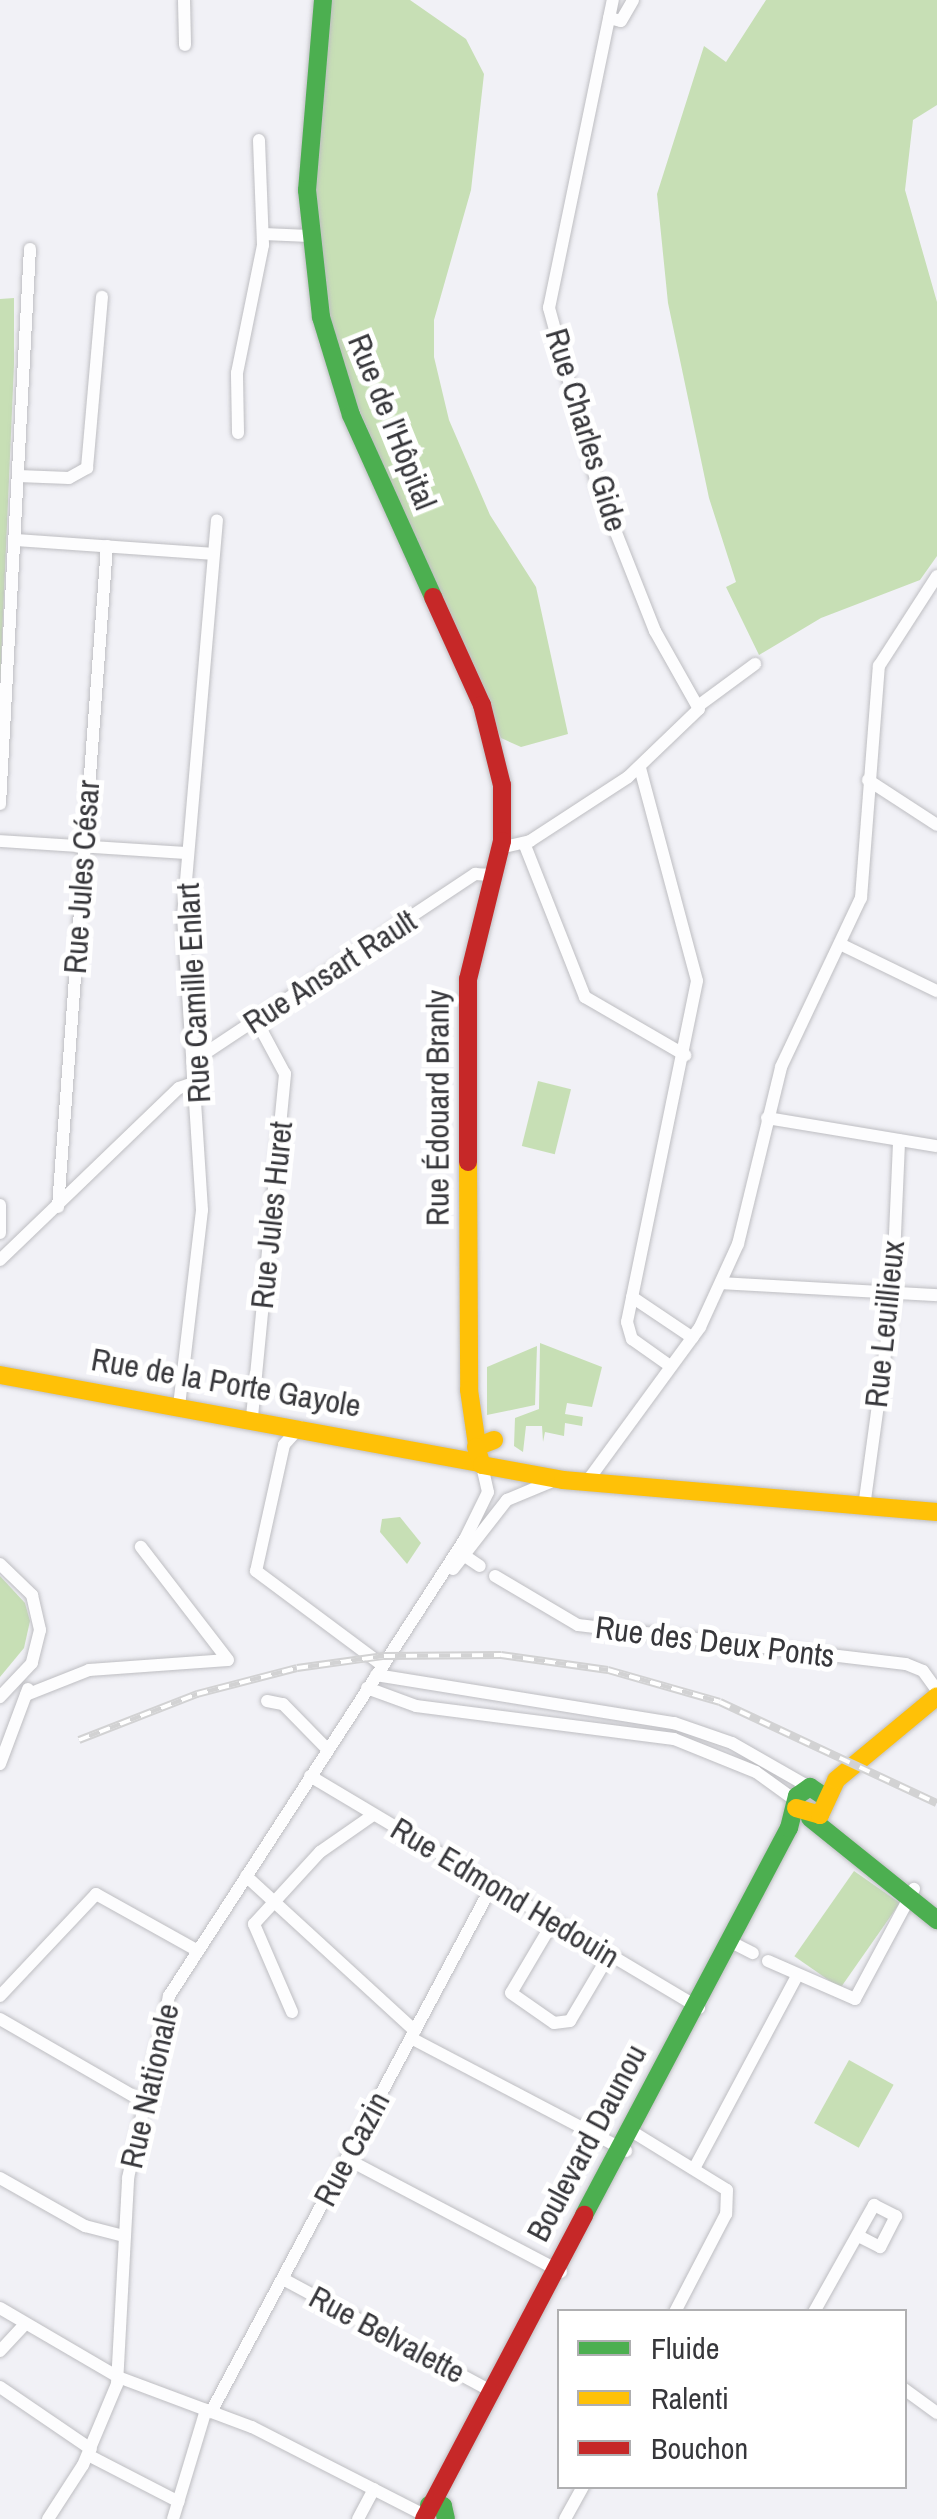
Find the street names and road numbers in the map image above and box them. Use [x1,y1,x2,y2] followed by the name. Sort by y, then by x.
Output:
[537,324,635,536] street label: Rue Charles Gide
[339,329,445,515] street label: Rue de l'Hôpital
[56,779,108,975] street label: Rue Jules César
[169,882,219,1104] street label: Rue Camille Enlart
[236,901,424,1043] street label: Rue Ansart Rault
[419,990,457,1226] street label: Rue Édouard Branly
[243,1119,301,1311] street label: Rue Jules Huret
[857,1239,913,1409] street label: Rue Leuillieux
[88,1340,364,1426] street label: Rue de la Porte Gayole
[593,1608,837,1676] street label: Rue des Deux Ponts
[384,1810,626,1976] street label: Rue Edmond Hedouin
[112,2000,188,2172] street label: Rue Nationale
[519,2038,655,2248] street label: Boulevard Daunou
[306,2085,398,2213] street label: Rue Cazin
[303,2278,471,2392] street label: Rue Belvalette

